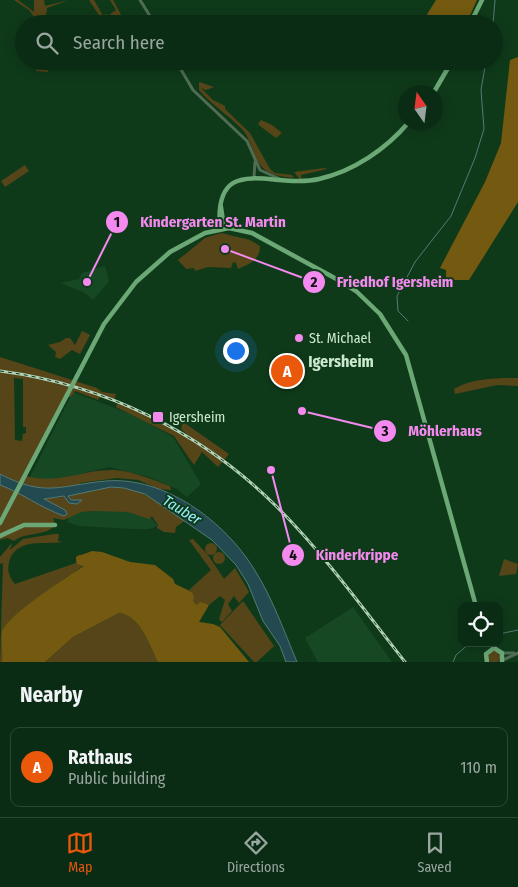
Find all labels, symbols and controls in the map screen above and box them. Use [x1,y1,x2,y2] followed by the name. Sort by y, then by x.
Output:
[15,15,503,70] search box
[33,29,61,57] icon: search
[73,31,165,54] text: Search here
[398,85,443,130] north arrow
[105,207,296,237] callout: Kindergarten St. Martin
[114,213,120,231] text: 1
[140,213,286,231] text: Kindergarten St. Martin
[302,267,463,297] callout: Friedhof Igersheim
[310,273,318,291] text: 2
[337,273,453,291] text: Friedhof Igersheim
[309,330,371,347] place label: St. Michael
[293,332,305,344] marker: St. Michael
[223,338,249,364] your location
[271,352,303,390] pin: A
[308,352,374,371] district label: Igersheim
[169,409,225,426] place label: Igersheim
[151,410,165,424] marker: Igersheim
[373,416,491,446] callout: Möhlerhaus
[380,422,389,440] text: 3
[408,422,482,440] text: Möhlerhaus
[159,491,205,529] water label: Tauber
[280,540,408,570] callout: Kinderkrippe
[289,546,297,564] text: 4
[316,546,399,564] text: Kinderkrippe
[458,602,503,647] map controls
[458,602,503,647] button: locate
[20,682,82,708] text: Nearby
[68,746,132,769] text: Rathaus
[33,758,41,777] text: A
[460,758,497,777] text: 110 m
[68,769,165,788] text: Public building
[66,829,94,876] tab: Map
[227,829,285,876] tab: Directions
[417,829,452,876] tab: Saved

